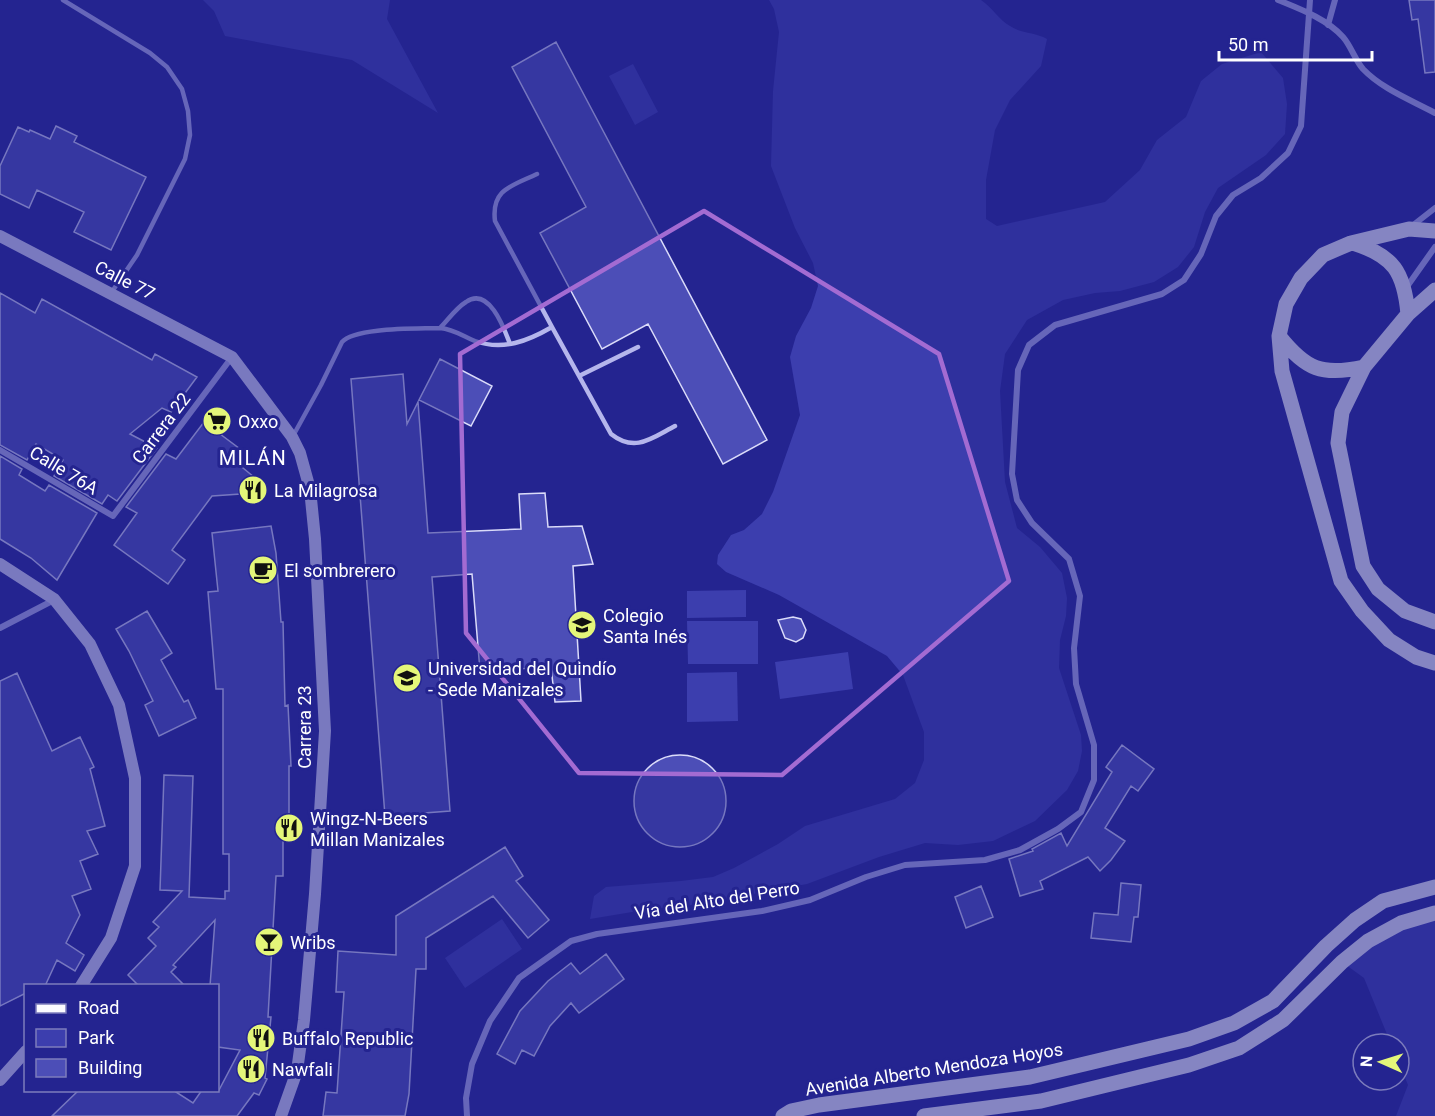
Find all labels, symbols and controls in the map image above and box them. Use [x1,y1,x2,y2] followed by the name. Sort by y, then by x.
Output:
[1219,24,1372,62] scale bar
[1228,34,1268,55] text: 50 m
[91,256,159,304] street label: Calle 77
[128,388,194,468] street label: Carrera 22
[201,405,233,437] supermarket icon: Oxxo
[238,411,278,432] place label: Oxxo
[26,441,102,499] street label: Calle 76A
[219,446,287,470] district label: MILÁN
[237,474,269,506] restaurant icon: La Milagrosa
[274,480,378,501] place label: La Milagrosa
[247,554,279,586] cafe icon: El sombrerero
[284,560,396,581] place label: El sombrerero
[603,605,687,647] place label: Colegio Santa Inés
[566,609,598,641] school or university icon: Colegio Santa Inés
[428,658,617,700] place label: Universidad del Quindío - Sede Manizales
[391,662,423,694] school or university icon: Universidad del Quindío - Sede Manizales
[294,685,315,769] street label: Carrera 23
[310,808,445,850] place label: Wingz-N-Beers Millan Manizales
[273,812,305,844] restaurant icon: Wingz-N-Beers Millan Manizales
[633,877,801,923] street label: Vía del Alto del Perro
[253,926,285,958] bar icon: Wribs
[290,932,336,953] place label: Wribs
[24,984,219,1092] legend
[78,997,119,1018] text: Road
[245,1022,277,1054] restaurant icon: Buffalo Republic
[78,1027,115,1048] text: Park
[282,1028,414,1049] place label: Buffalo Republic
[1351,1032,1411,1092] north arrow
[804,1038,1064,1100] street label: Avenida Alberto Mendoza Hoyos
[235,1053,267,1085] restaurant icon: Nawfali
[1357,1055,1376,1067] text: N
[78,1057,142,1078] text: Building
[272,1059,333,1080] place label: Nawfali

